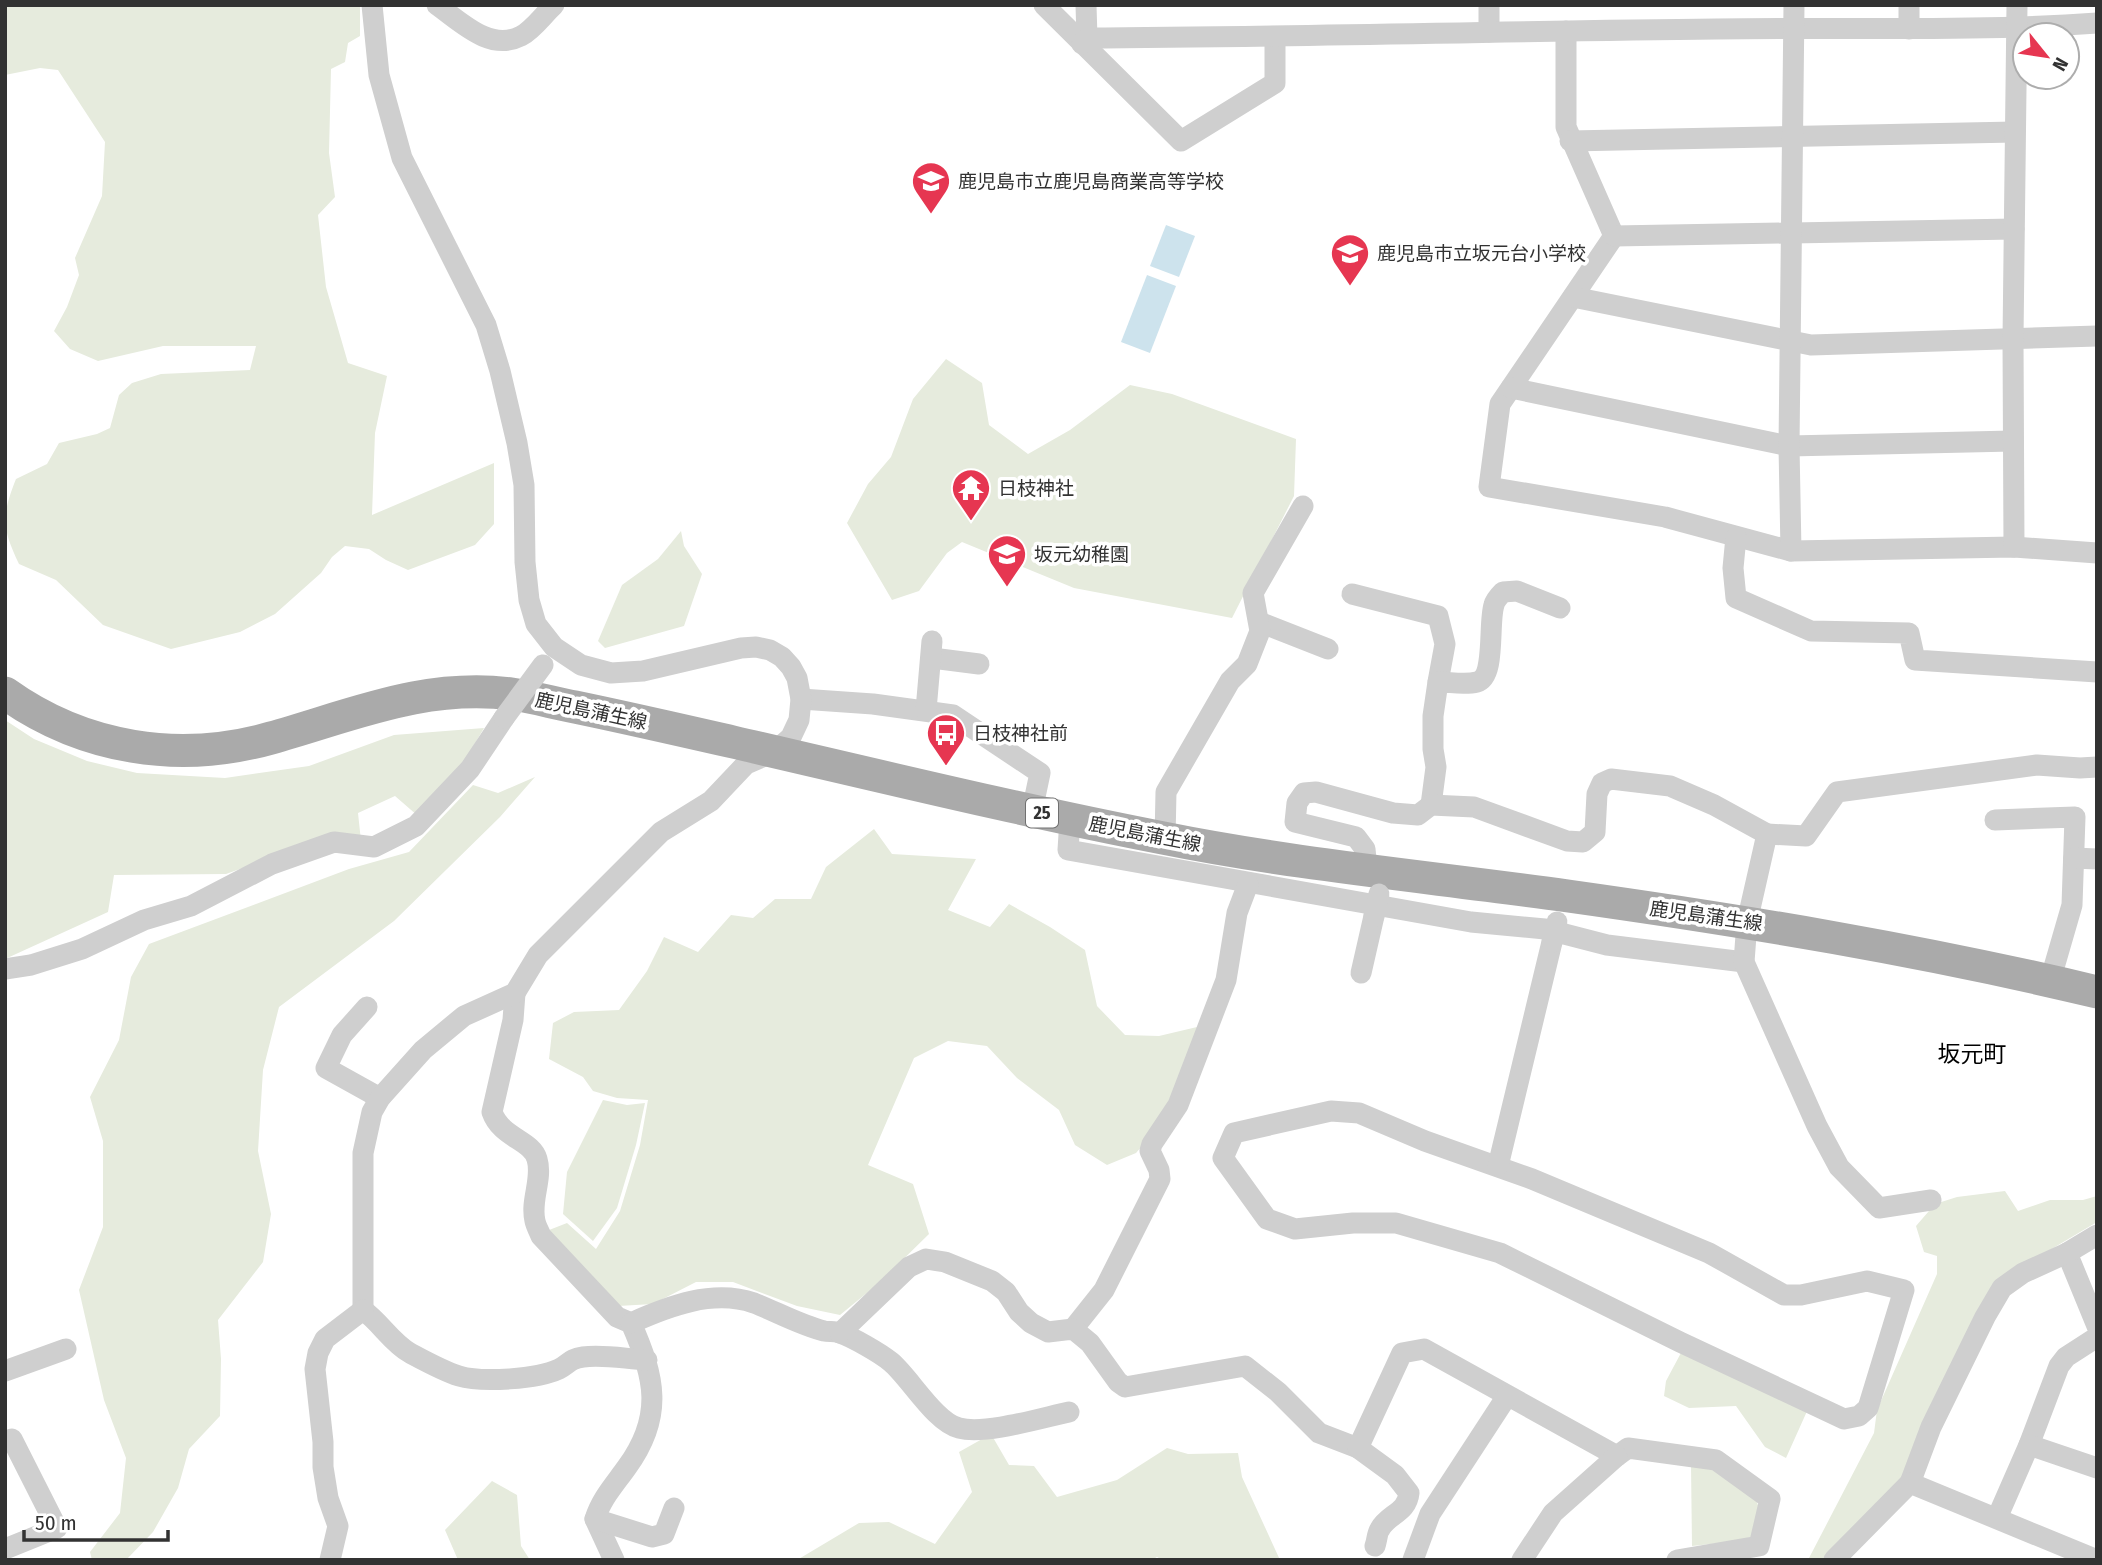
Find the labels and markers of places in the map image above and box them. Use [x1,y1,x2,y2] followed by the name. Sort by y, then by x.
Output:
[910,160,952,215] school or university icon: 鹿児島市立鹿児島商業高等学校
[958,170,1224,193] place label: 鹿児島市立鹿児島商業高等学校
[1329,232,1371,287] school or university icon: 鹿児島市立坂元台小学校
[1377,242,1586,265] place label: 鹿児島市立坂元台小学校
[950,467,992,522] temple icon: 日枝神社
[998,477,1074,500] place label: 日枝神社
[986,533,1028,588] school or university icon: 坂元幼稚園
[1034,543,1129,566] place label: 坂元幼稚園
[925,712,967,767] bus stop icon: 日枝神社前
[973,722,1068,745] place label: 日枝神社前

